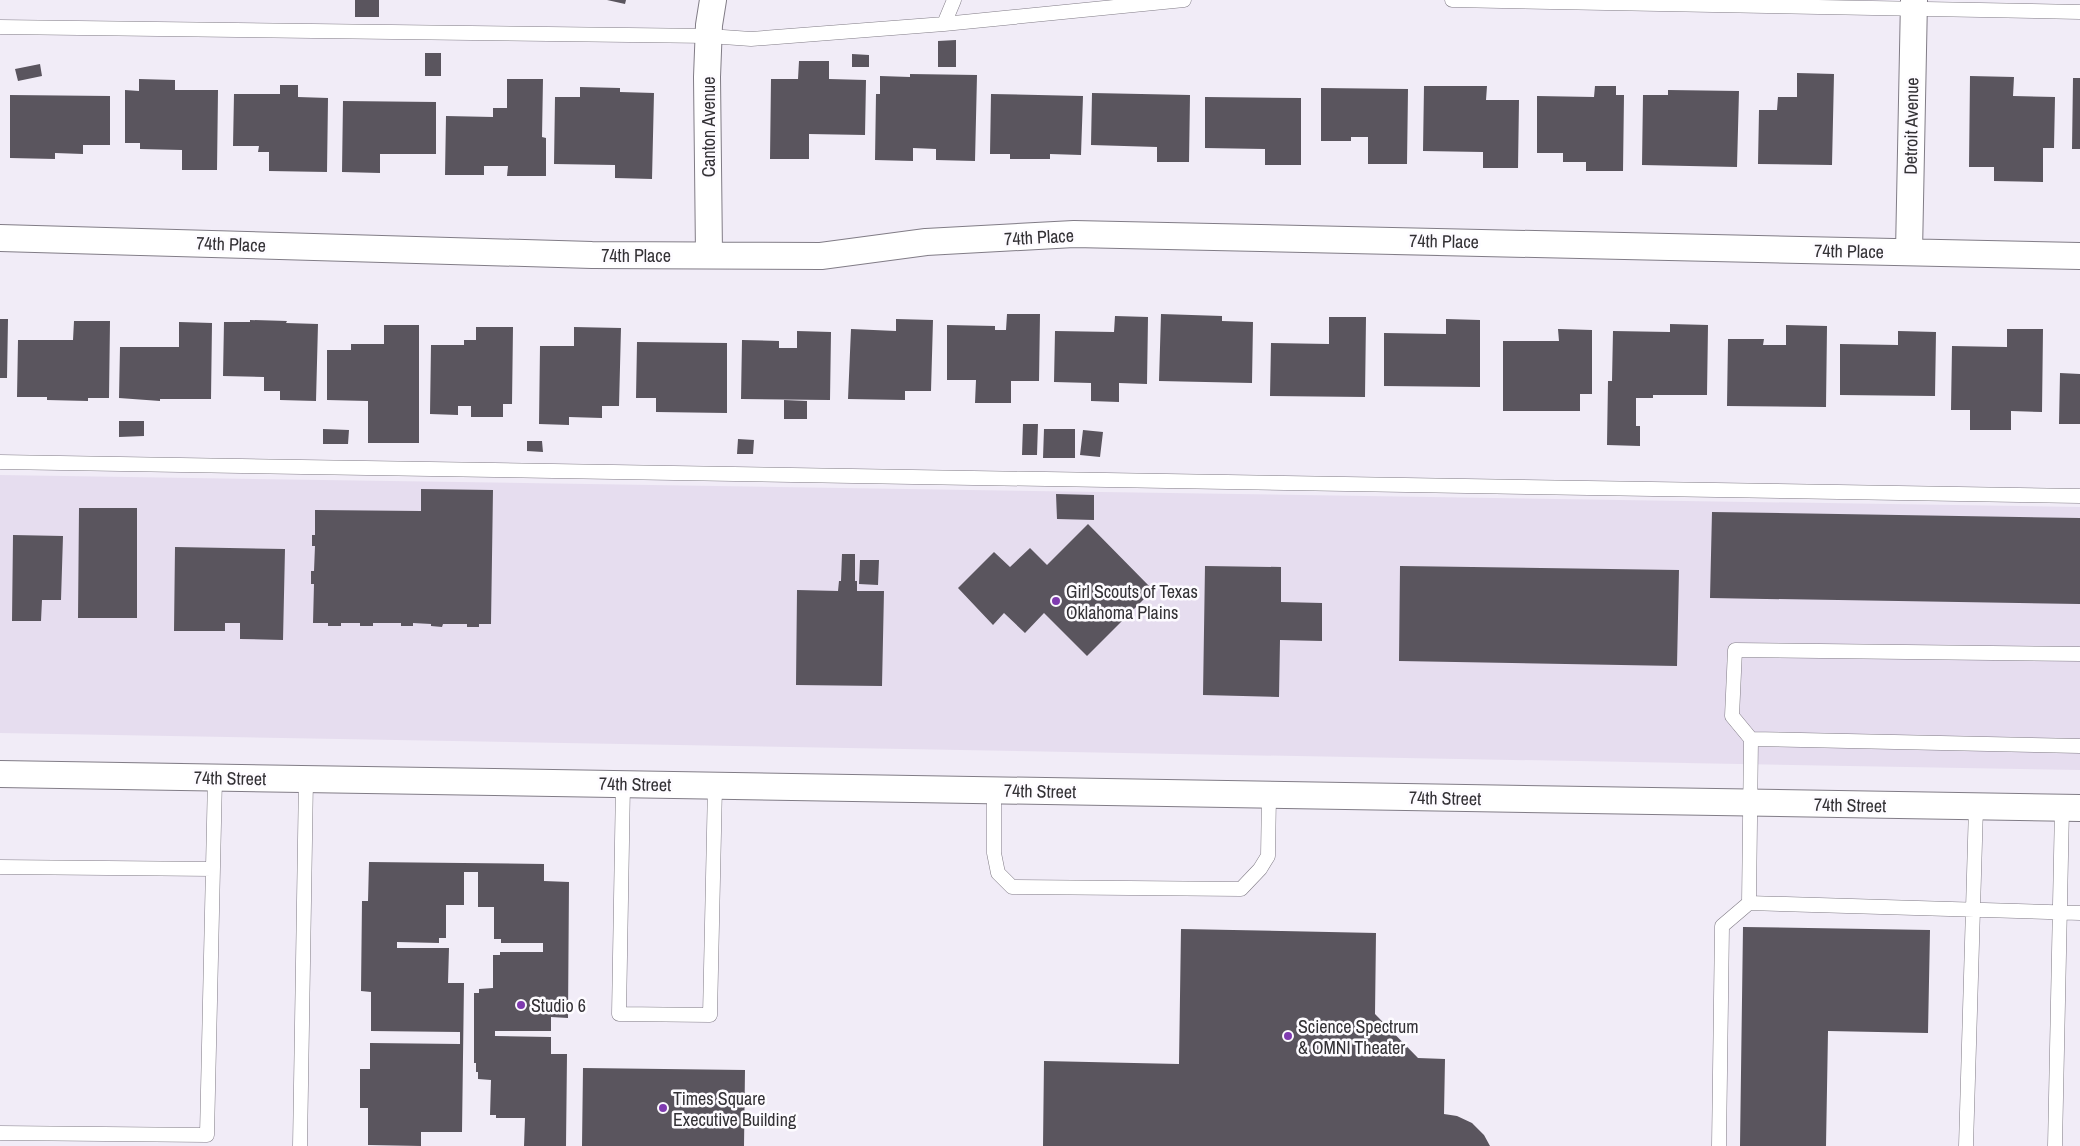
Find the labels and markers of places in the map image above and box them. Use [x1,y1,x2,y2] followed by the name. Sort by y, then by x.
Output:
[1066,579,1198,625] place label: Girl Scouts of Texas Oklahoma Plains
[1050,595,1062,607] marker: Girl Scouts of Texas Oklahoma Plains
[531,993,586,1018] place label: Studio 6
[515,999,527,1011] marker: Studio 6
[1298,1014,1419,1060] place label: Science Spectrum & OMNI Theater
[1282,1030,1294,1042] marker: Science Spectrum & OMNI Theater
[673,1086,797,1132] place label: Times Square Executive Building
[657,1102,669,1114] marker: Times Square Executive Building

